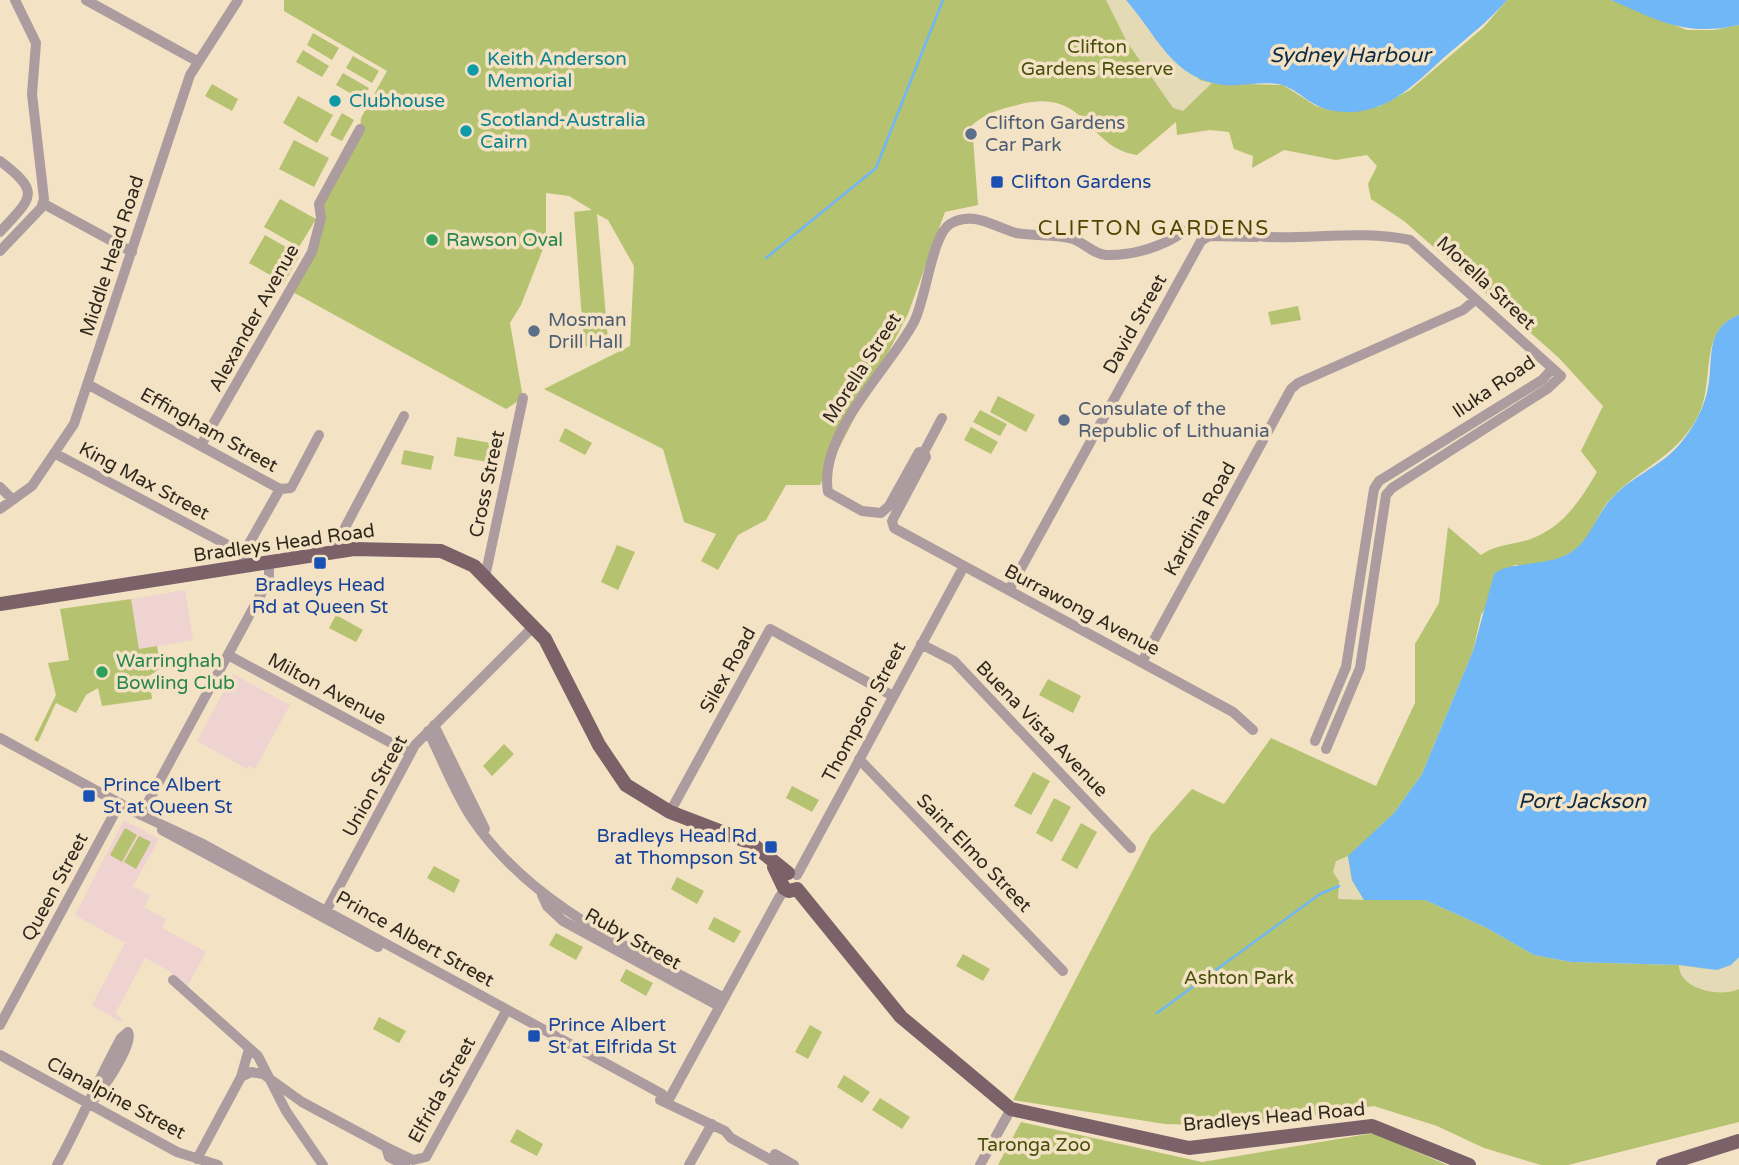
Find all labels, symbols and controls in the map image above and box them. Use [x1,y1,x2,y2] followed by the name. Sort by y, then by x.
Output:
[1021,36,1173,80] park label: Clifton Gardens Reserve
[1270,43,1433,68] water label: Sydney Harbour
[487,48,627,92] place label: Keith Anderson Memorial
[465,62,481,78] marker: Keith Anderson Memorial
[349,90,445,112] place label: Clubhouse
[327,93,343,109] marker: Clubhouse
[480,109,646,153] place label: Scotland-Australia Cairn
[985,112,1125,156] place label: Clifton Gardens Car Park
[458,123,474,139] marker: Scotland-Australia Cairn
[963,126,979,142] marker: Clifton Gardens Car Park
[1011,171,1151,193] place label: Clifton Gardens
[76,173,148,339] street label: Middle Head Road
[989,174,1005,190] marker: Clifton Gardens
[1038,216,1270,241] district label: CLIFTON GARDENS
[446,229,563,251] place label: Rawson Oval
[424,232,440,248] marker: Rawson Oval
[1432,232,1540,334] street label: Morella Street
[204,241,304,395] street label: Alexander Avenue
[1099,270,1171,378] street label: David Street
[548,309,626,353] place label: Mosman Drill Hall
[818,309,906,427] street label: Morella Street
[526,323,542,339] marker: Mosman Drill Hall
[1448,351,1540,423] street label: Iluka Road
[136,383,282,477] street label: Effingham Street
[1078,398,1270,442] place label: Consulate of the Republic of Lithuania
[1056,412,1072,428] marker: Consulate of the Republic of Lithuania
[465,428,509,540] street label: Cross Street
[75,437,213,525] street label: King Max Street
[1160,458,1240,580] street label: Kardinia Road
[192,519,376,567] street label: Bradleys Head Road
[312,555,328,571] marker: Bradleys Head Rd at Queen St
[1001,560,1163,660] street label: Burrawong Avenue
[252,574,388,618] place label: Bradleys Head Rd at Queen St
[695,623,761,717] street label: Silex Road
[818,638,910,786] street label: Thompson Street
[264,649,390,729] street label: Milton Avenue
[116,650,235,694] place label: Warringhah Bowling Club
[971,657,1113,801] street label: Buena Vista Avenue
[94,664,110,680] marker: Warringhah Bowling Club
[338,731,412,841] street label: Union Street
[103,774,233,818] place label: Prince Albert St at Queen St
[81,788,97,804] marker: Prince Albert St at Queen St
[912,789,1036,917] street label: Saint Elmo Street
[1518,789,1647,814] water label: Port Jackson
[596,825,757,869] place label: Bradleys Head Rd at Thompson St
[17,829,93,945] street label: Queen Street
[763,839,779,855] marker: Bradleys Head Rd at Thompson St
[332,886,498,992] street label: Prince Albert Street
[581,904,685,974] street label: Ruby Street
[1184,967,1294,989] park label: Ashton Park
[548,1014,676,1058] place label: Prince Albert St at Elfrida St
[526,1028,542,1044] marker: Prince Albert St at Elfrida St
[404,1033,480,1147] street label: Elfrida Street
[43,1052,189,1144] street label: Clanalpine Street
[1182,1098,1366,1136] street label: Bradleys Head Road
[977,1134,1091,1156] park label: Taronga Zoo

